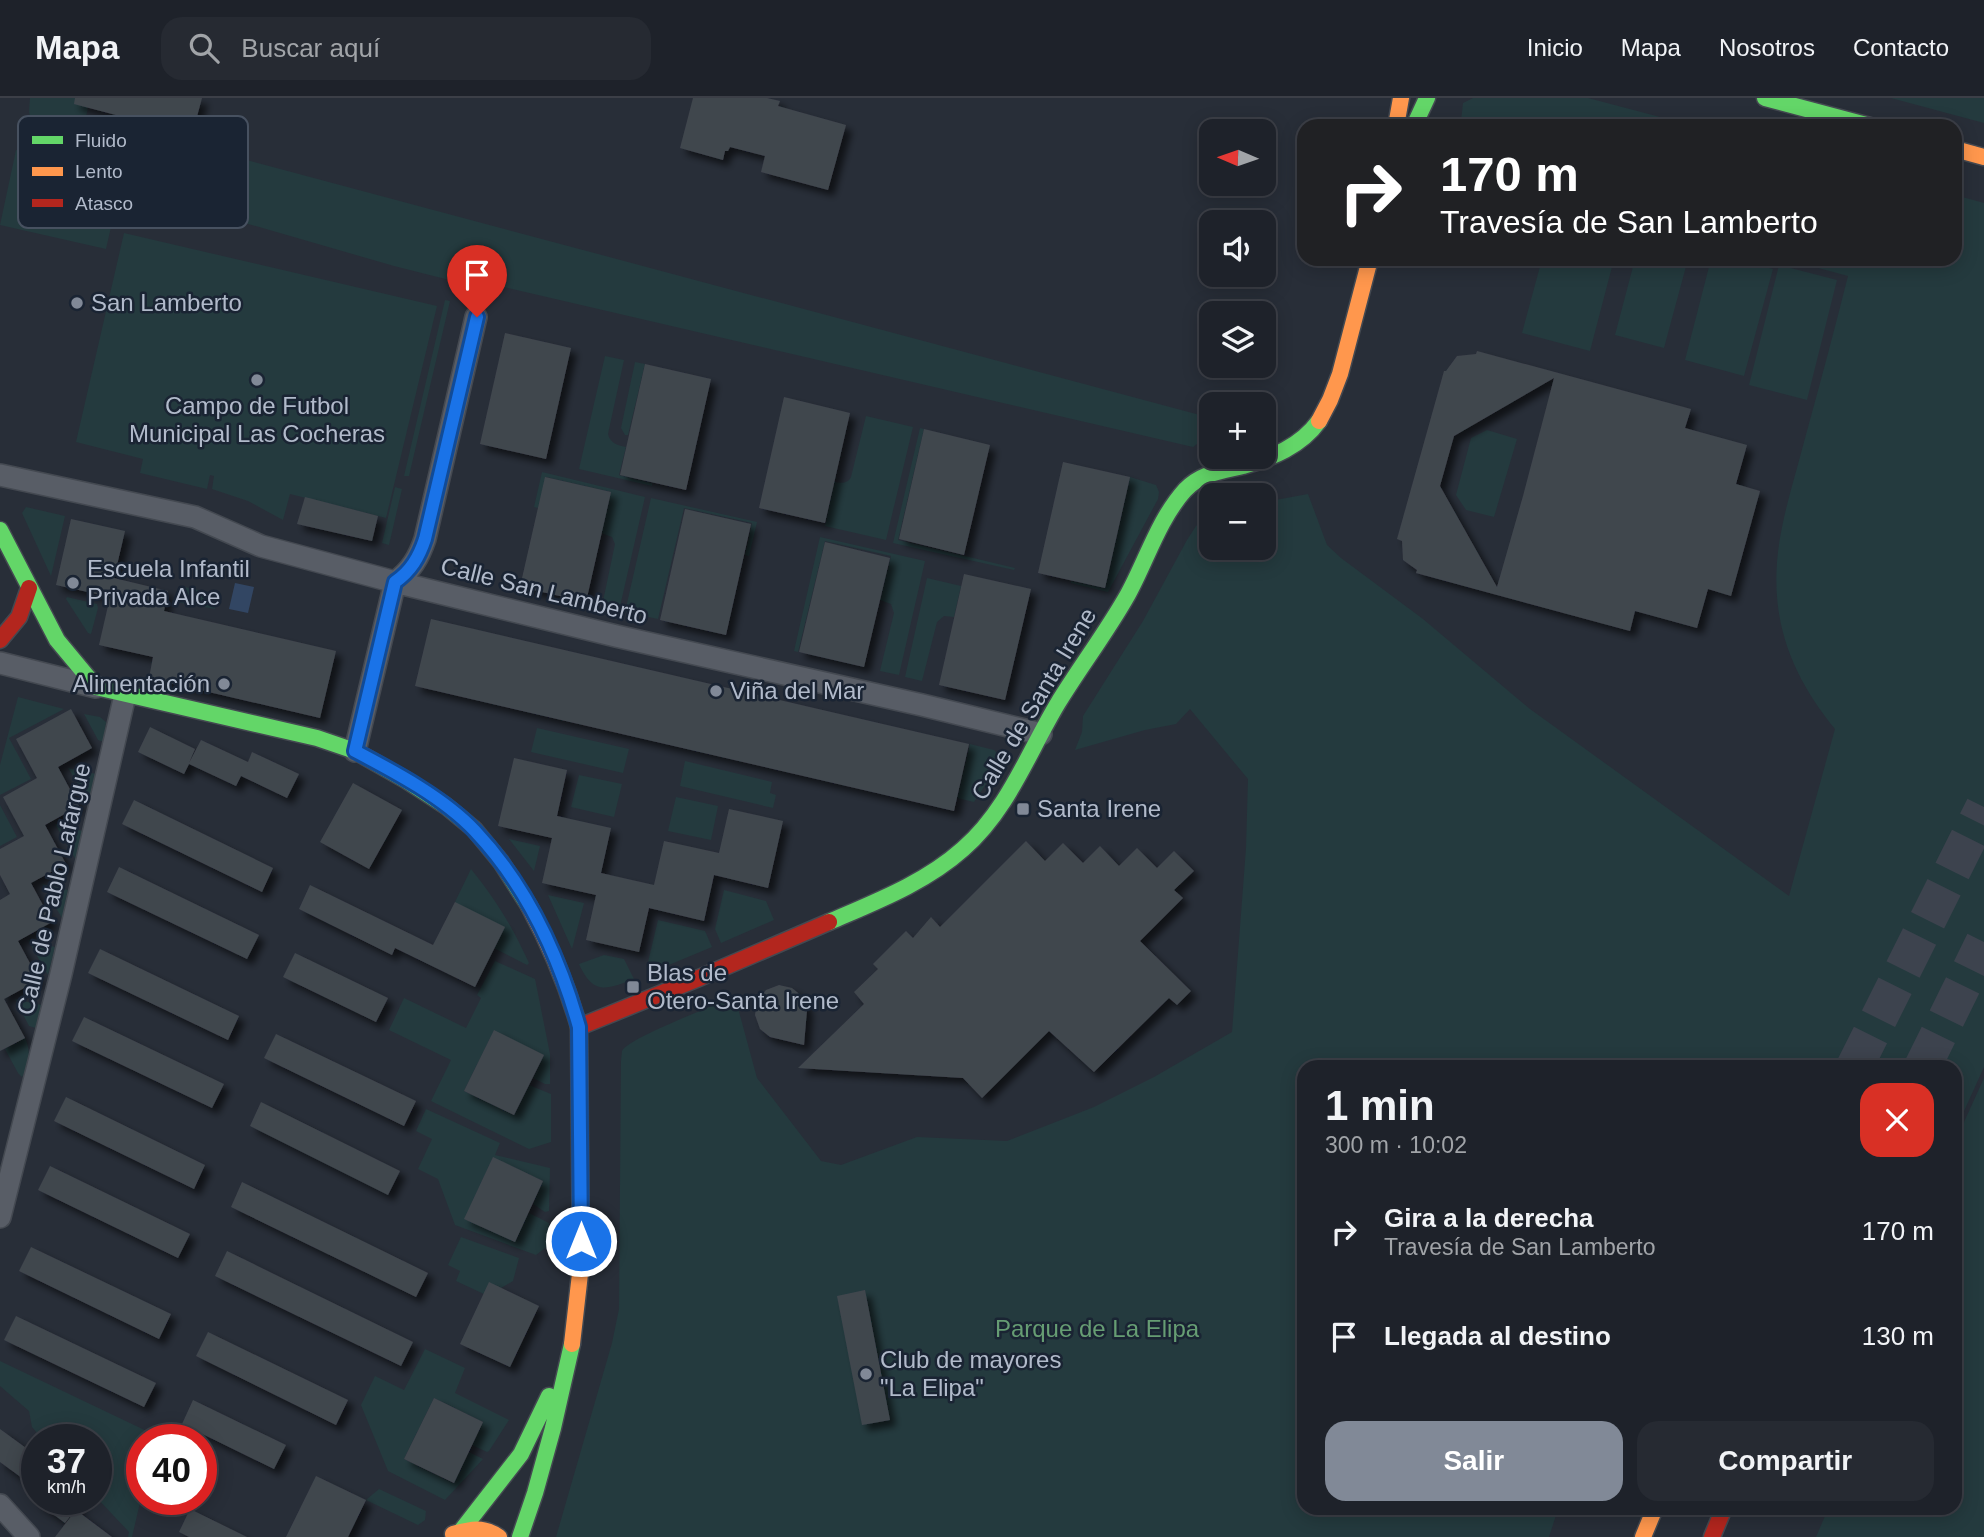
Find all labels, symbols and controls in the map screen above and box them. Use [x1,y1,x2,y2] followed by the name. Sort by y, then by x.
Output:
[161,17,651,80] search box
[35,29,119,66] text: Mapa
[185,29,223,67] icon: search
[241,33,380,63] text: Buscar aquí
[1527,34,1583,61] text: Inicio
[1621,34,1681,61] text: Mapa
[1719,34,1815,61] text: Nosotros
[1853,34,1949,61] text: Contacto
[18,116,248,228] legend
[1199,119,1276,196] north arrow
[1199,119,1276,560] map controls
[75,130,127,151] text: Fluido
[1325,147,1416,238] icon: right
[1440,147,1579,201] text: 170 m
[75,161,123,182] text: Lento
[75,193,133,214] text: Atasco
[1440,204,1818,240] text: Travesía de San Lamberto
[1199,210,1276,287] button: sound
[447,245,507,317] pin
[458,256,496,294] icon: arrive
[91,289,242,316] place label: San Lamberto
[69,295,85,311] marker: San Lamberto
[1199,301,1276,378] button: layers
[249,372,265,388] marker: Campo de Futbol Municipal Las Cocheras
[129,392,385,447] place label: Campo de Futbol Municipal Las Cocheras
[1199,392,1276,469] button: +
[1199,483,1276,560] button: −
[438,552,650,629] street label: Calle San Lamberto
[87,555,250,610] place label: Escuela Infantil Privada Alce
[65,575,81,591] marker: Escuela Infantil Privada Alce
[966,603,1101,804] street label: Calle de Santa Irene
[73,670,210,697] place label: Alimentación
[216,676,232,692] marker: Alimentación
[730,677,864,704] place label: Viña del Mar
[708,683,724,699] marker: Viña del Mar
[11,760,96,1017] street label: Calle de Pablo Lafargue
[1037,795,1161,822] place label: Santa Irene
[1015,801,1031,817] marker: Santa Irene
[647,959,839,1014] place label: Blas de Otero-Santa Irene
[625,979,641,995] marker: Blas de Otero-Santa Irene
[1325,1082,1435,1129] text: 1 min
[1860,1083,1934,1157] button: close
[1325,1132,1467,1158] text: 300 m · 10:02
[1384,1203,1594,1233] text: Gira a la derecha
[544,1204,618,1278] position arrow
[1325,1213,1363,1251] icon: right
[1862,1216,1934,1246] text: 170 m
[1384,1234,1655,1260] text: Travesía de San Lamberto
[995,1315,1200,1342] park label: Parque de La Elipa
[1325,1318,1363,1356] icon: arrive
[1384,1321,1611,1351] text: Llegada al destino
[1862,1321,1934,1351] text: 130 m
[880,1346,1061,1401] place label: Club de mayores "La Elipa"
[858,1366,874,1382] marker: Club de mayores "La Elipa"
[1325,1421,1623,1501] button: Salir
[1637,1421,1934,1501] button: Compartir
[126,1424,217,1515] speed limit sign: 40
[47,1441,86,1480] text: 37
[47,1477,86,1497] text: km/h

